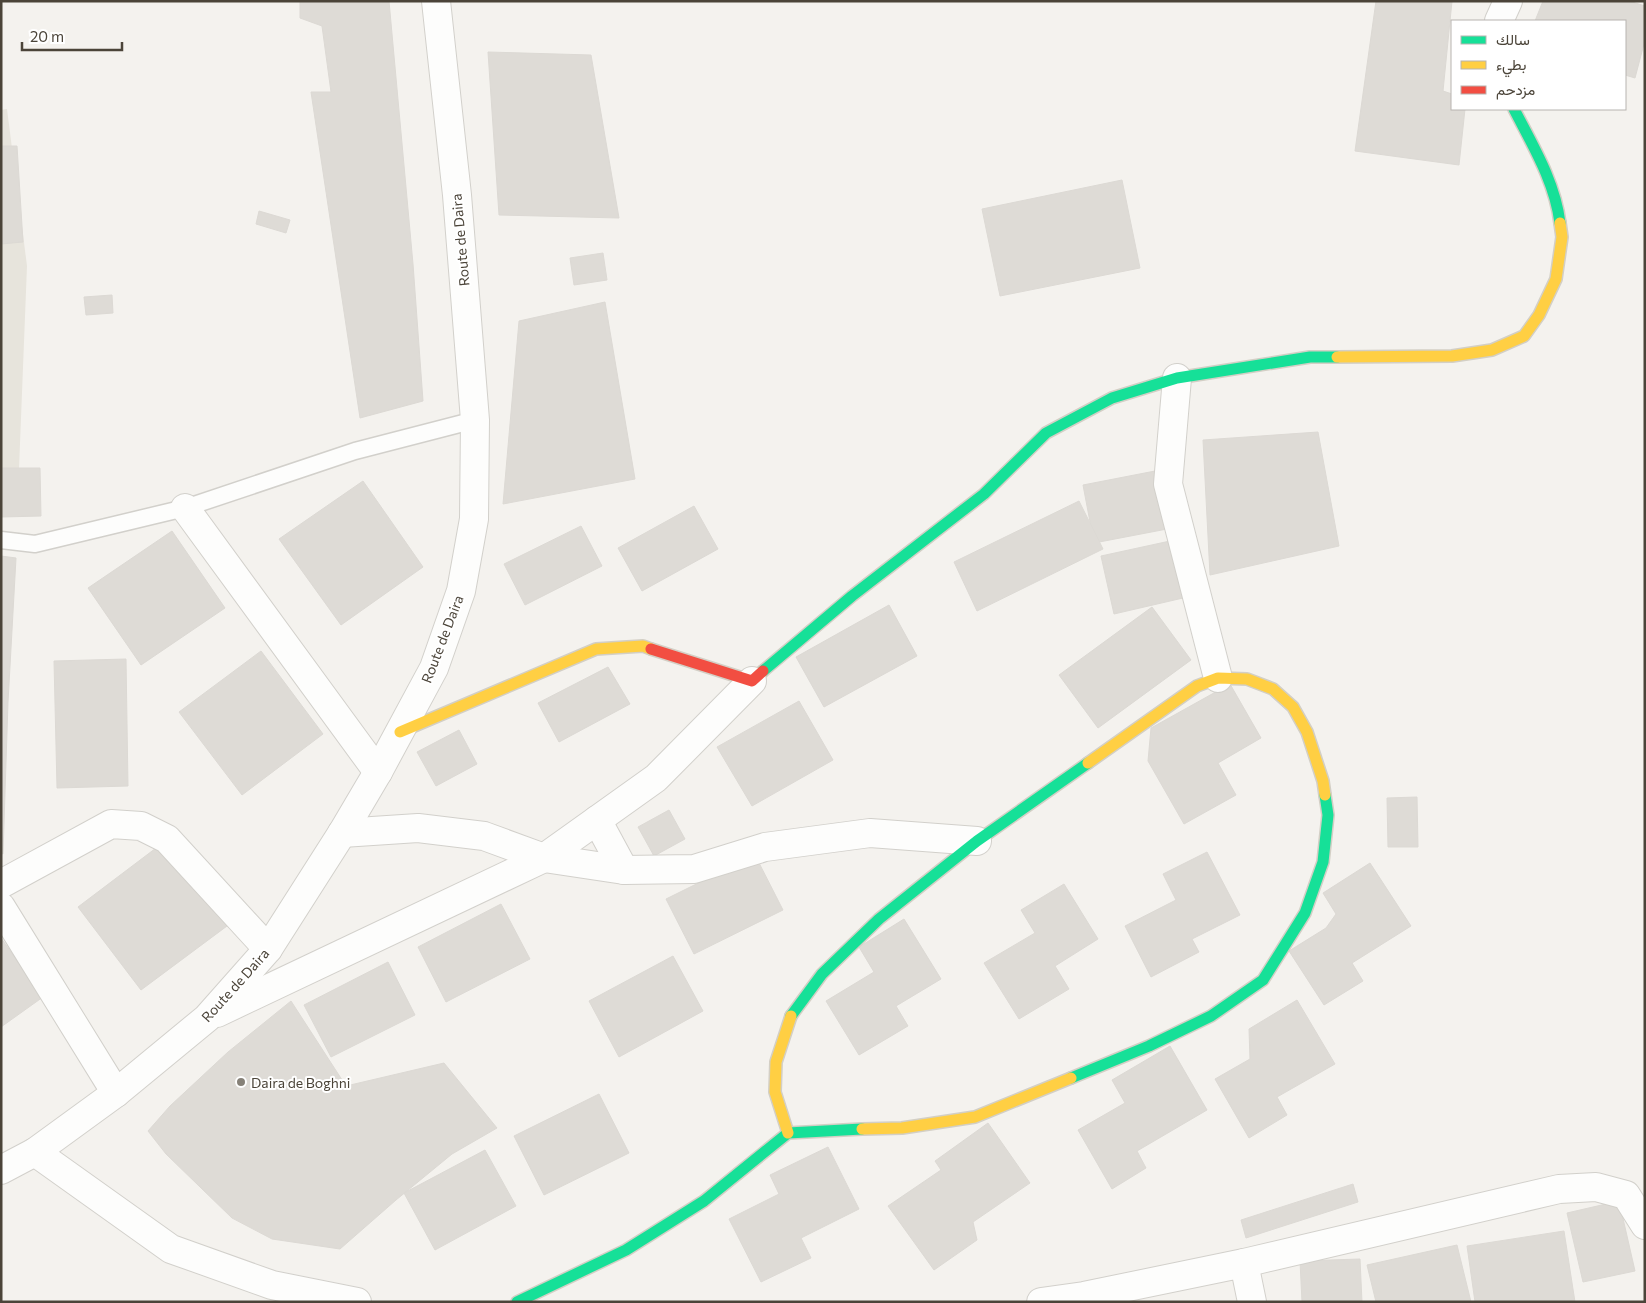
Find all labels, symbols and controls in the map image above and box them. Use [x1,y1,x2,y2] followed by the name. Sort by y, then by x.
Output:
[22,20,122,52] scale bar
[1451,20,1626,110] legend
[30,27,64,45] text: 20 m
[1496,30,1530,48] text: سالك
[1496,55,1526,78] text: بطيء
[1496,80,1535,100] text: مزدحم
[447,193,473,287] street label: Route de Daira
[417,593,467,685] street label: Route de Daira
[198,945,272,1025] street label: Route de Daira
[251,1074,350,1091] place label: Daira de Boghni
[235,1076,247,1088] marker: Daira de Boghni

